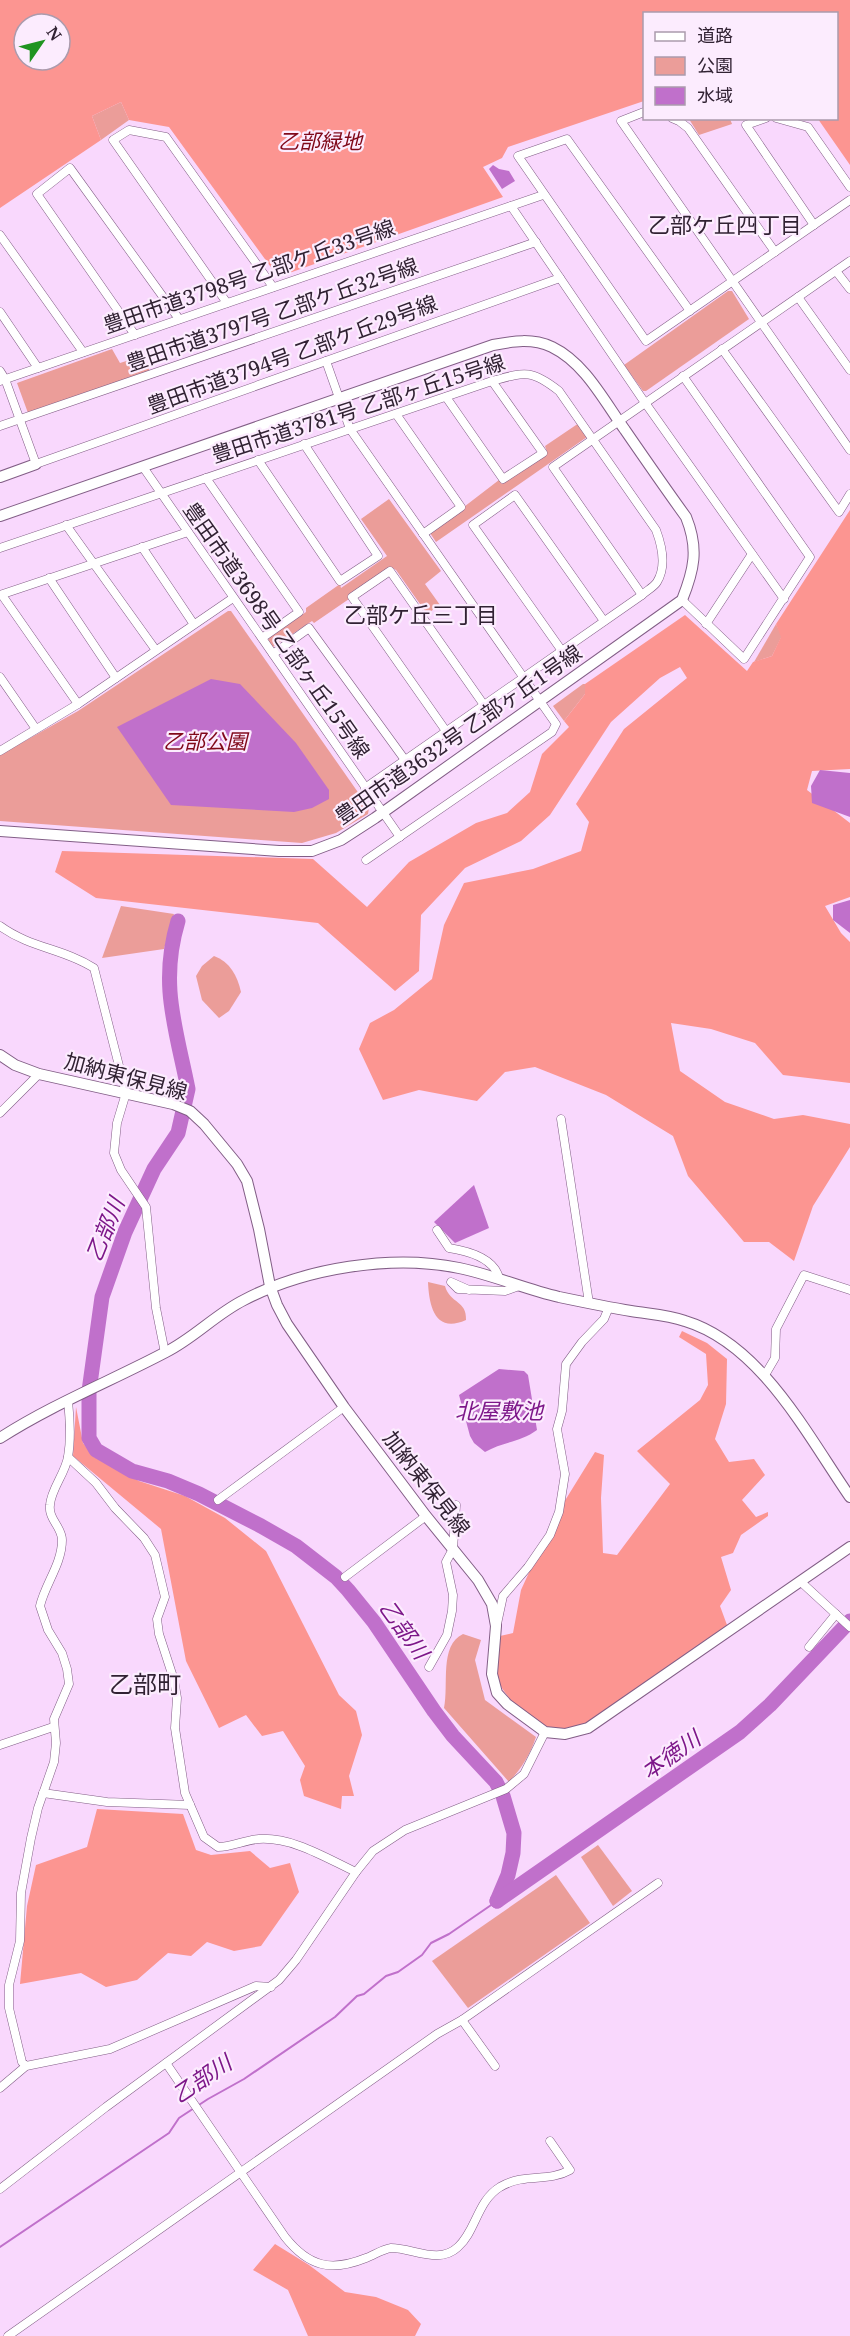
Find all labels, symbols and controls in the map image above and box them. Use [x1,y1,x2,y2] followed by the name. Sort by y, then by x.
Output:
[12,12,72,72] north arrow
[643,12,838,120] legend
[42,22,67,45] text: N
[697,23,733,47] text: 道路
[697,53,733,77] text: 公園
[697,83,733,107] text: 水域
[278,127,364,155] park label: 乙部緑地
[648,209,802,239] district label: 乙部ケ丘四丁目
[99,213,399,339] street label: 豊田市道3798号 乙部ケ丘33号線
[122,251,422,377] street label: 豊田市道3797号 乙部ケ丘32号線
[143,288,441,420] street label: 豊田市道3794号 乙部ケ丘29号線
[208,347,508,469] street label: 豊田市道3781号 乙部ヶ丘15号線
[178,496,376,764] street label: 豊田市道3698号 乙部ヶ丘15号線
[344,599,498,629] district label: 乙部ケ丘三丁目
[329,638,587,830] street label: 豊田市道3632号 乙部ヶ丘1号線
[163,727,250,755] park label: 乙部公園
[62,1046,190,1106] street label: 加納東保見線
[78,1191,131,1265] water label: 乙部川
[455,1395,545,1425] water label: 北屋敷池
[377,1425,477,1541] street label: 加納東保見線
[373,1593,438,1666] water label: 乙部川
[109,1667,181,1700] district label: 乙部町
[634,1722,707,1785] water label: 本徳川
[165,2046,238,2109] water label: 乙部川

